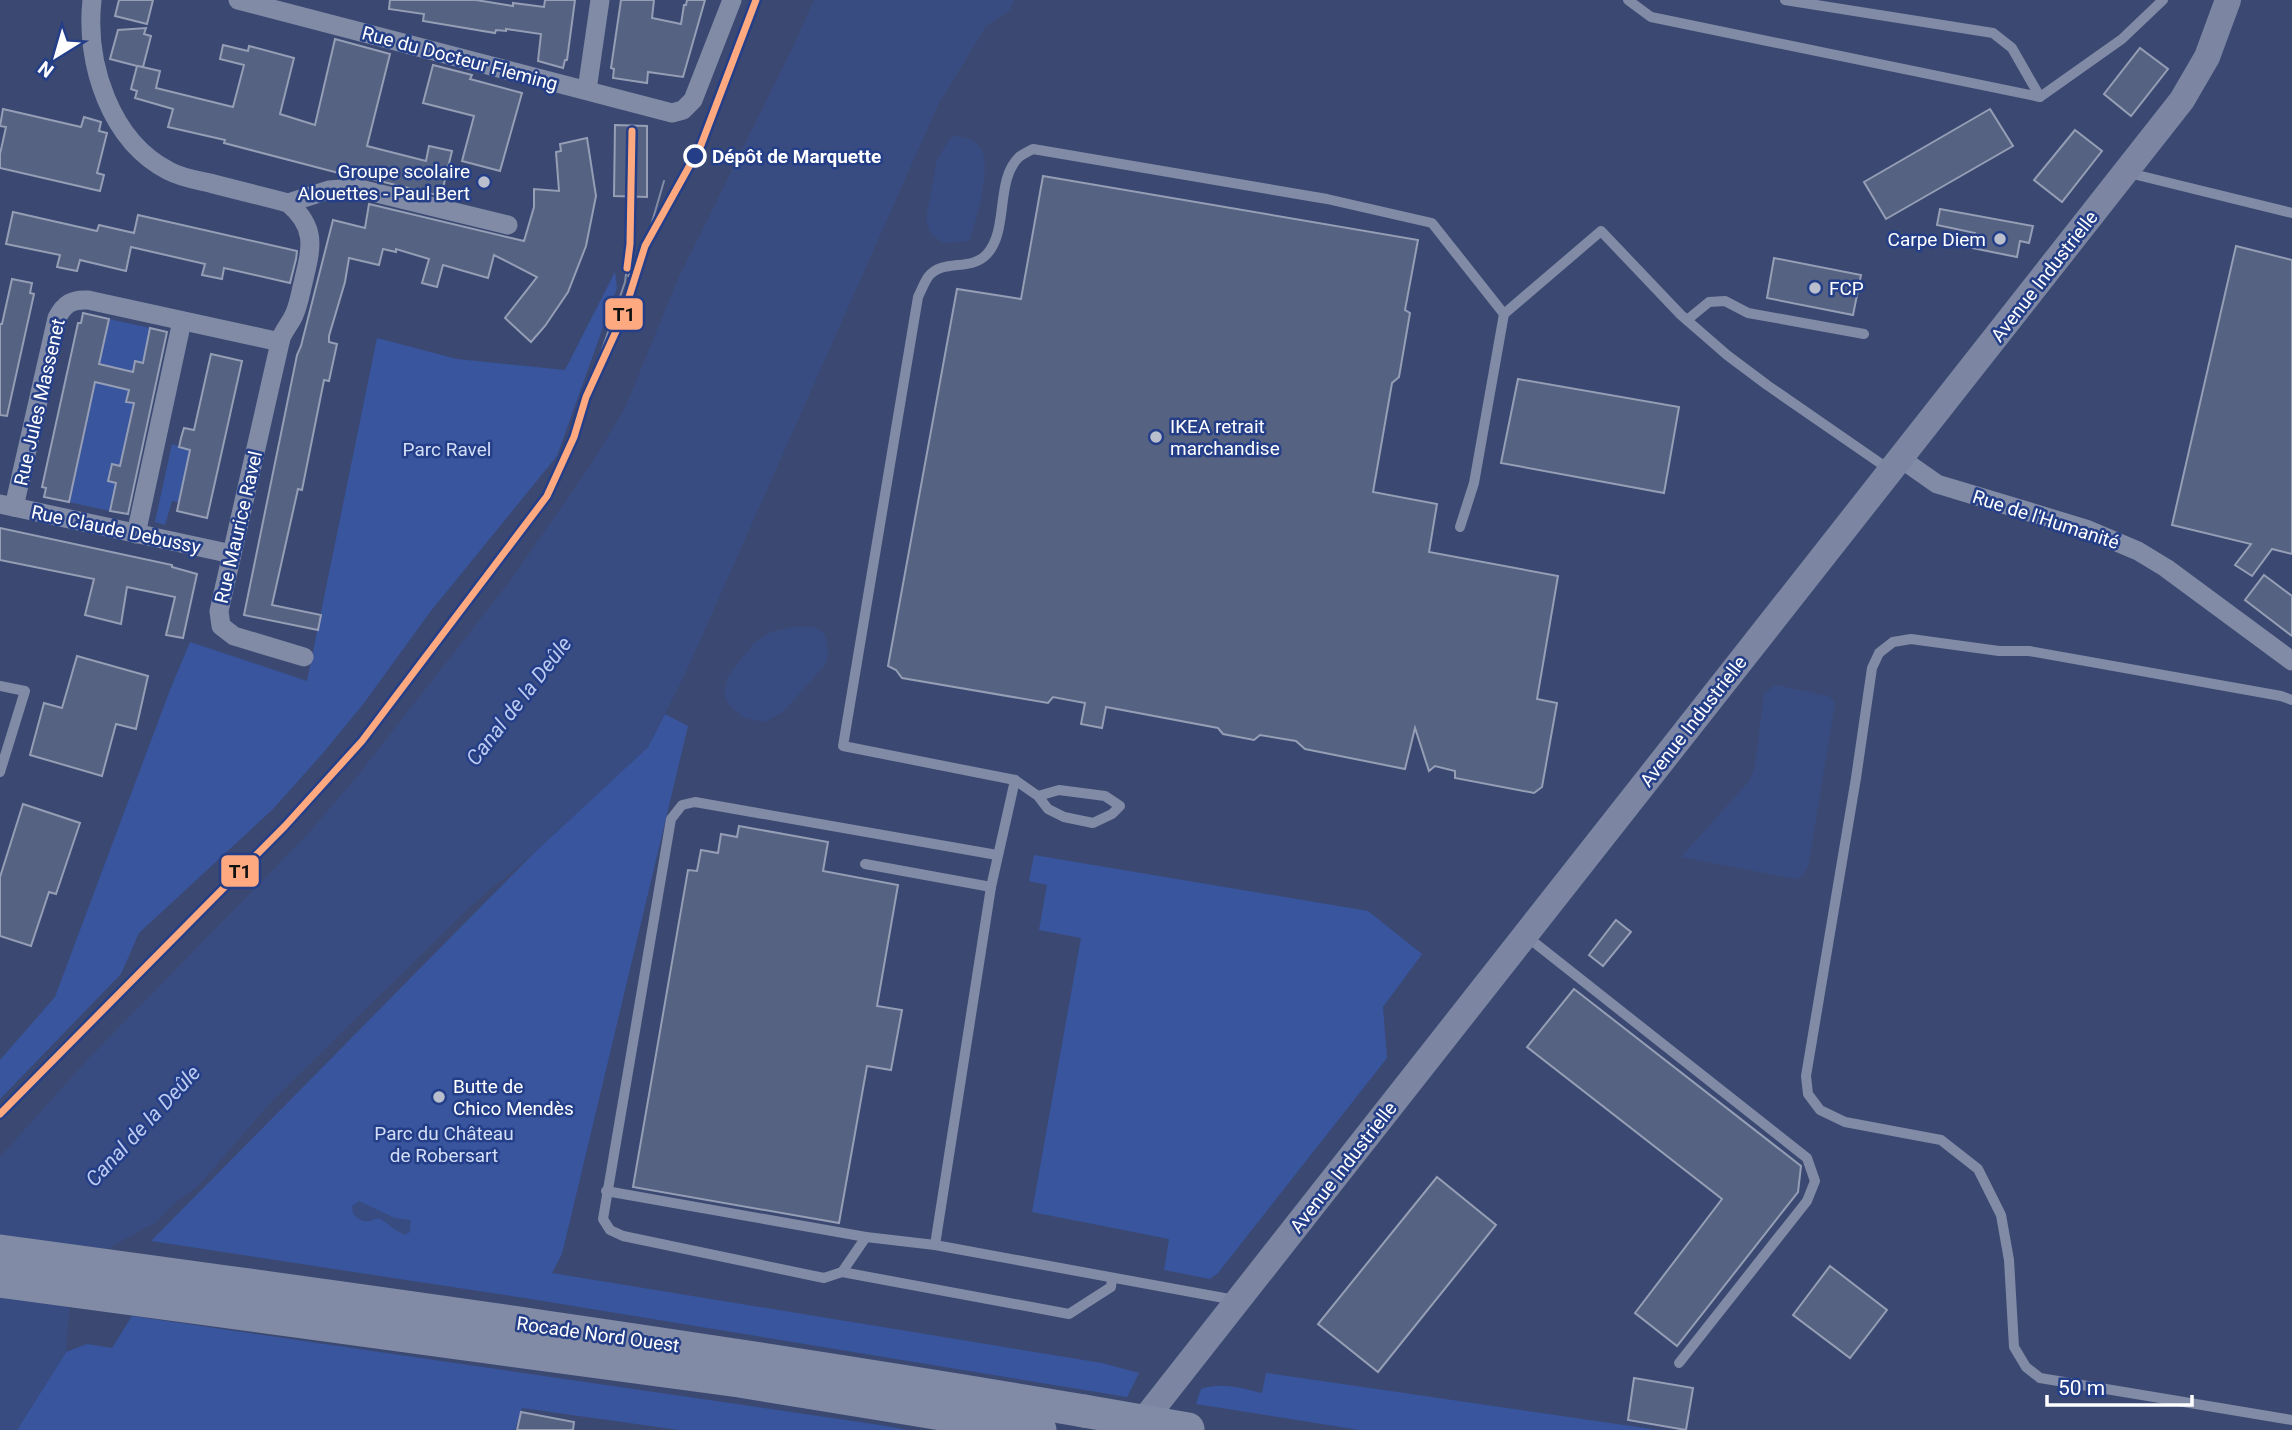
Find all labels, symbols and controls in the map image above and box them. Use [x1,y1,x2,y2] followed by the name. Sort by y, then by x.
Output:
[21,21,91,91] north arrow
[359,21,560,96] street label: Rue du Docteur Fleming
[34,56,58,82] text: N
[684,145,706,167] marker: Dépôt de Marquette
[712,145,881,168] place label: Dépôt de Marquette
[298,160,470,205] place label: Groupe scolaire Alouettes - Paul Bert
[476,174,492,190] marker: Groupe scolaire Alouettes - Paul Bert
[1986,206,2103,346] street label: Avenue Industrielle
[1888,228,1986,251] place label: Carpe Diem
[1992,231,2008,247] marker: Carpe Diem
[1829,277,1864,300] place label: FCP
[1807,280,1823,296] marker: FCP
[604,297,644,331] line badge: T1
[613,303,635,326] text: T1
[9,316,70,488] street label: Rue Jules Massenet
[1170,415,1280,460] place label: IKEA retrait marchandise
[1148,429,1164,445] marker: IKEA retrait marchandise
[403,438,491,461] park label: Parc Ravel
[210,449,267,606] street label: Rue Maurice Ravel
[1970,485,2122,554] street label: Rue de l'Humanité
[29,500,203,559] street label: Rue Claude Debussy
[461,632,577,770] water label: Canal de la Deûle
[1635,651,1752,791] street label: Avenue Industrielle
[220,854,260,888] line badge: T1
[229,860,251,883] text: T1
[81,1060,205,1191] water label: Canal de la Deûle
[453,1075,574,1120] place label: Butte de Chico Mendès
[431,1089,447,1105] marker: Butte de Chico Mendès
[1285,1097,1402,1237] street label: Avenue Industrielle
[374,1122,514,1167] park label: Parc du Château de Robersart
[515,1312,681,1357] street label: Rocade Nord Ouest
[2047,1364,2192,1408] scale bar
[2058,1376,2105,1400] text: 50 m

